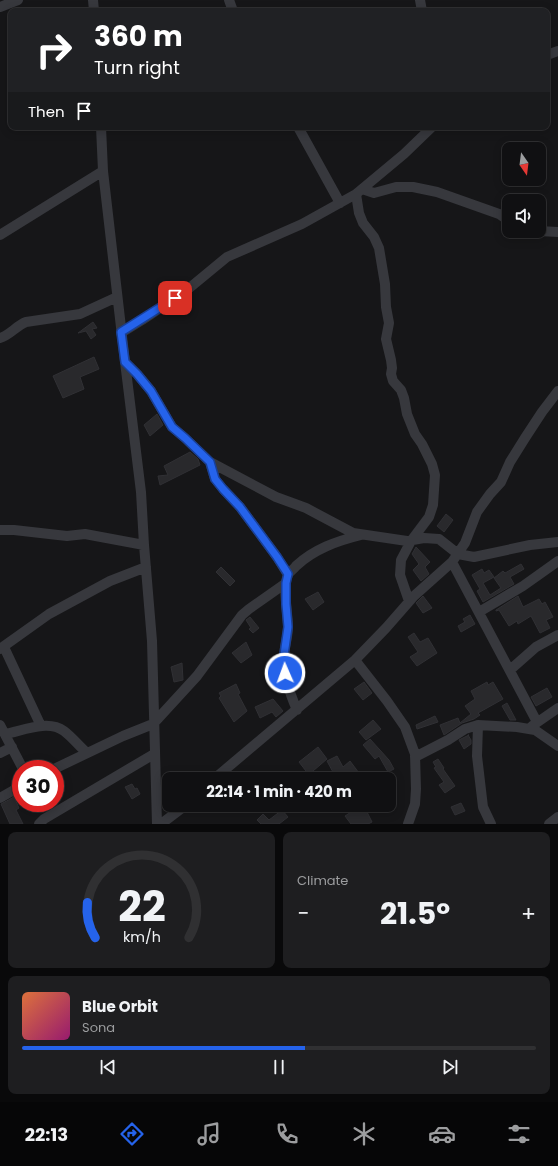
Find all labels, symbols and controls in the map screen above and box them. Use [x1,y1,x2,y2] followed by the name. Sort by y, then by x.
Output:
[94,17,183,56] text: 360 m
[28,24,80,76] icon: right
[94,55,180,80] text: Turn right
[73,100,95,122] icon: arrive
[28,101,65,122] text: Then
[502,142,546,186] north arrow
[502,142,546,238] map controls
[502,194,546,238] button: sound
[158,281,192,315] pin
[164,287,186,309] icon: arrive
[264,652,306,694] position arrow
[12,760,64,812] speed limit sign: 30
[206,781,352,802] text: 22:14 · 1 min · 420 m
[297,871,348,890] text: Climate
[118,877,165,936] text: 22
[380,892,450,935] text: 21.5°
[297,898,309,929] text: −
[521,898,536,929] text: +
[122,927,161,947] text: km/h
[82,996,158,1017] text: Blue Orbit
[82,1018,115,1037] text: Sona
[97,1056,119,1078] icon: previous
[268,1056,290,1078] icon: pause
[439,1056,461,1078] icon: next
[118,1120,146,1148] icon: directions
[195,1120,223,1148] icon: music
[273,1120,301,1148] icon: phone
[350,1120,378,1148] icon: climate
[428,1120,456,1148] icon: car
[505,1120,533,1148] icon: filters
[25,1122,68,1147] text: 22:13

